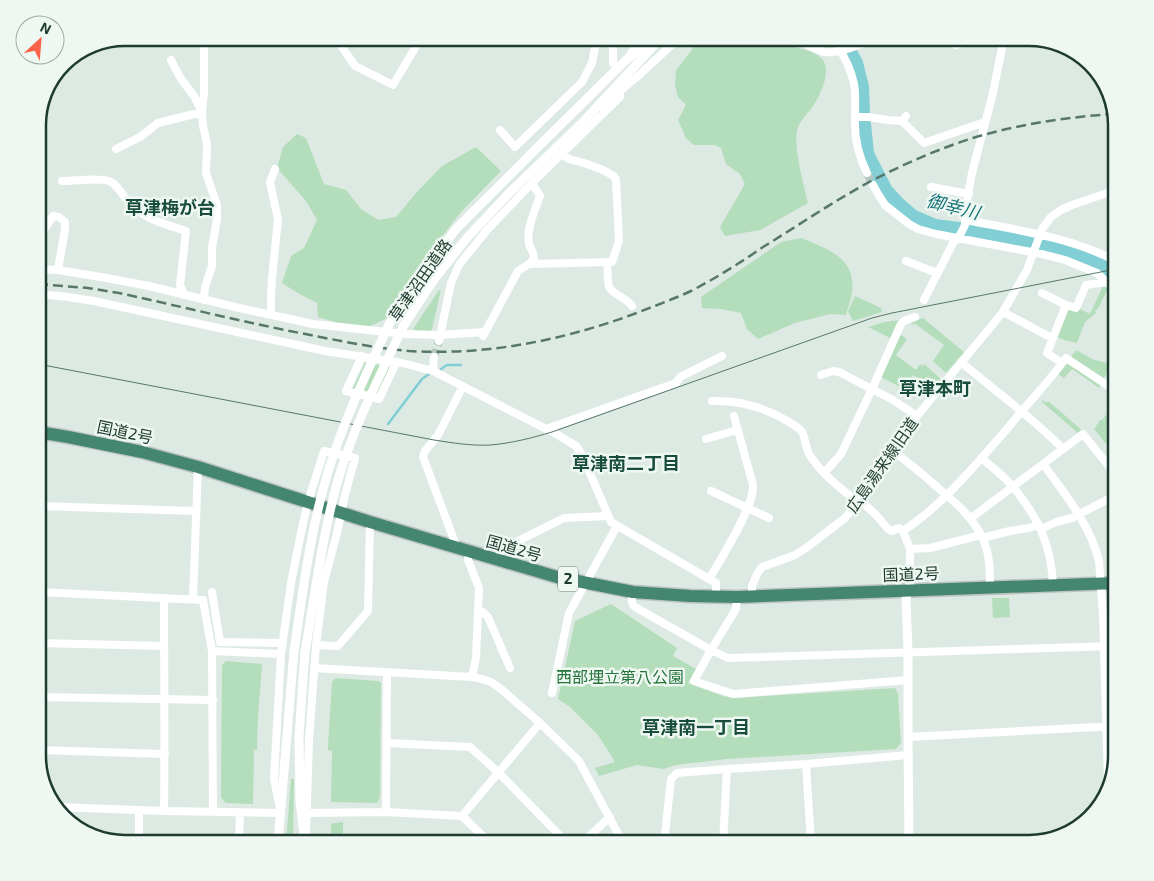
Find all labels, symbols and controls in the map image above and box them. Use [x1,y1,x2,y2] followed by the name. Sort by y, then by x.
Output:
[15,15,65,65] north arrow
[38,18,54,38] text: N
[924,189,984,224] water label: 御幸川
[125,196,215,218] district label: 草津梅が台
[384,235,455,324] street label: 草津沼田道路
[899,377,971,399] district label: 草津本町
[842,413,921,516] street label: 広島湯来線旧道
[95,416,155,447] street label: 国道2号
[572,452,680,474] district label: 草津南二丁目
[484,531,544,565] street label: 国道2号
[882,563,940,584] street label: 国道2号
[558,566,578,592] road number: 2
[556,667,684,686] park label: 西部埋立第八公園
[642,716,750,738] district label: 草津南一丁目

